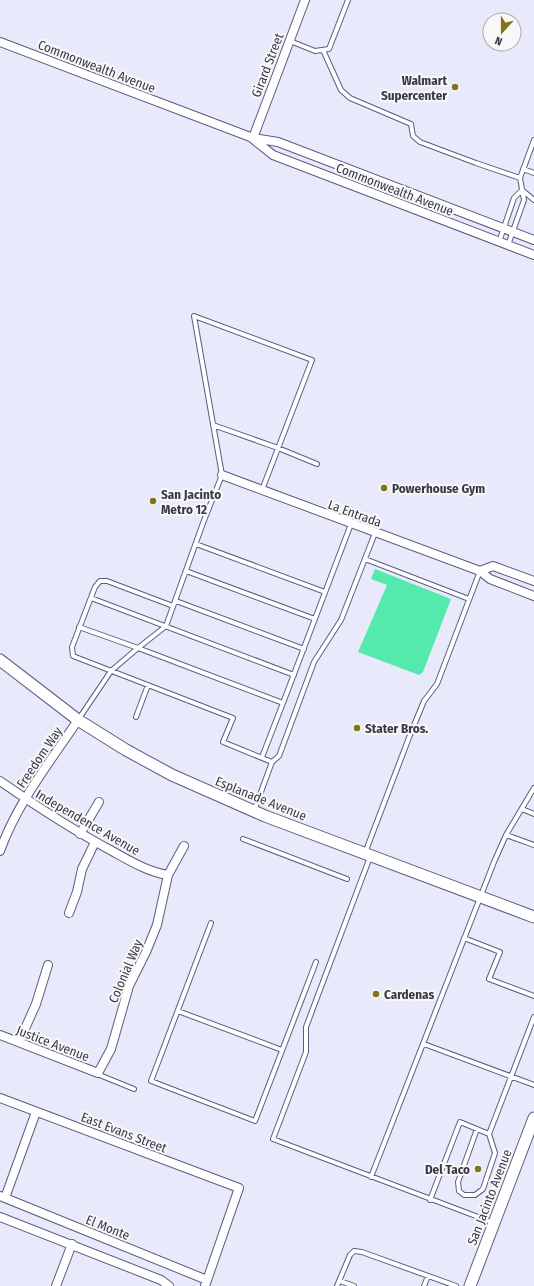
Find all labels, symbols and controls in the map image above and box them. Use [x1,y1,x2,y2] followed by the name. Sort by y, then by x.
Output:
[482,12,522,52] north arrow
[248,30,287,99] street label: Girard Street
[493,34,504,48] text: N
[36,37,158,96] street label: Commonwealth Avenue
[381,73,447,103] place label: Walmart Supercenter
[450,82,460,92] marker: Walmart Supercenter
[334,160,456,219] street label: Commonwealth Avenue
[392,481,485,496] place label: Powerhouse Gym
[379,483,389,493] marker: Powerhouse Gym
[161,487,221,517] place label: San Jacinto Metro 12
[148,496,158,506] marker: San Jacinto Metro 12
[326,497,384,530] street label: La Entrada
[365,721,428,736] place label: Stater Bros.
[352,723,362,733] marker: Stater Bros.
[14,724,65,791] street label: Freedom Way
[213,773,309,824] street label: Esplanade Avenue
[33,786,143,858] street label: Independence Avenue
[105,937,146,1005] street label: Colonial Way
[384,987,434,1002] place label: Cardenas
[371,989,381,999] marker: Cardenas
[14,1023,92,1064] street label: Justice Avenue
[79,1109,169,1156] street label: East Evans Street
[464,1147,515,1247] street label: San Jacinto Avenue
[425,1162,470,1177] place label: Del Taco
[473,1164,483,1174] marker: Del Taco
[84,1212,132,1243] street label: El Monte

